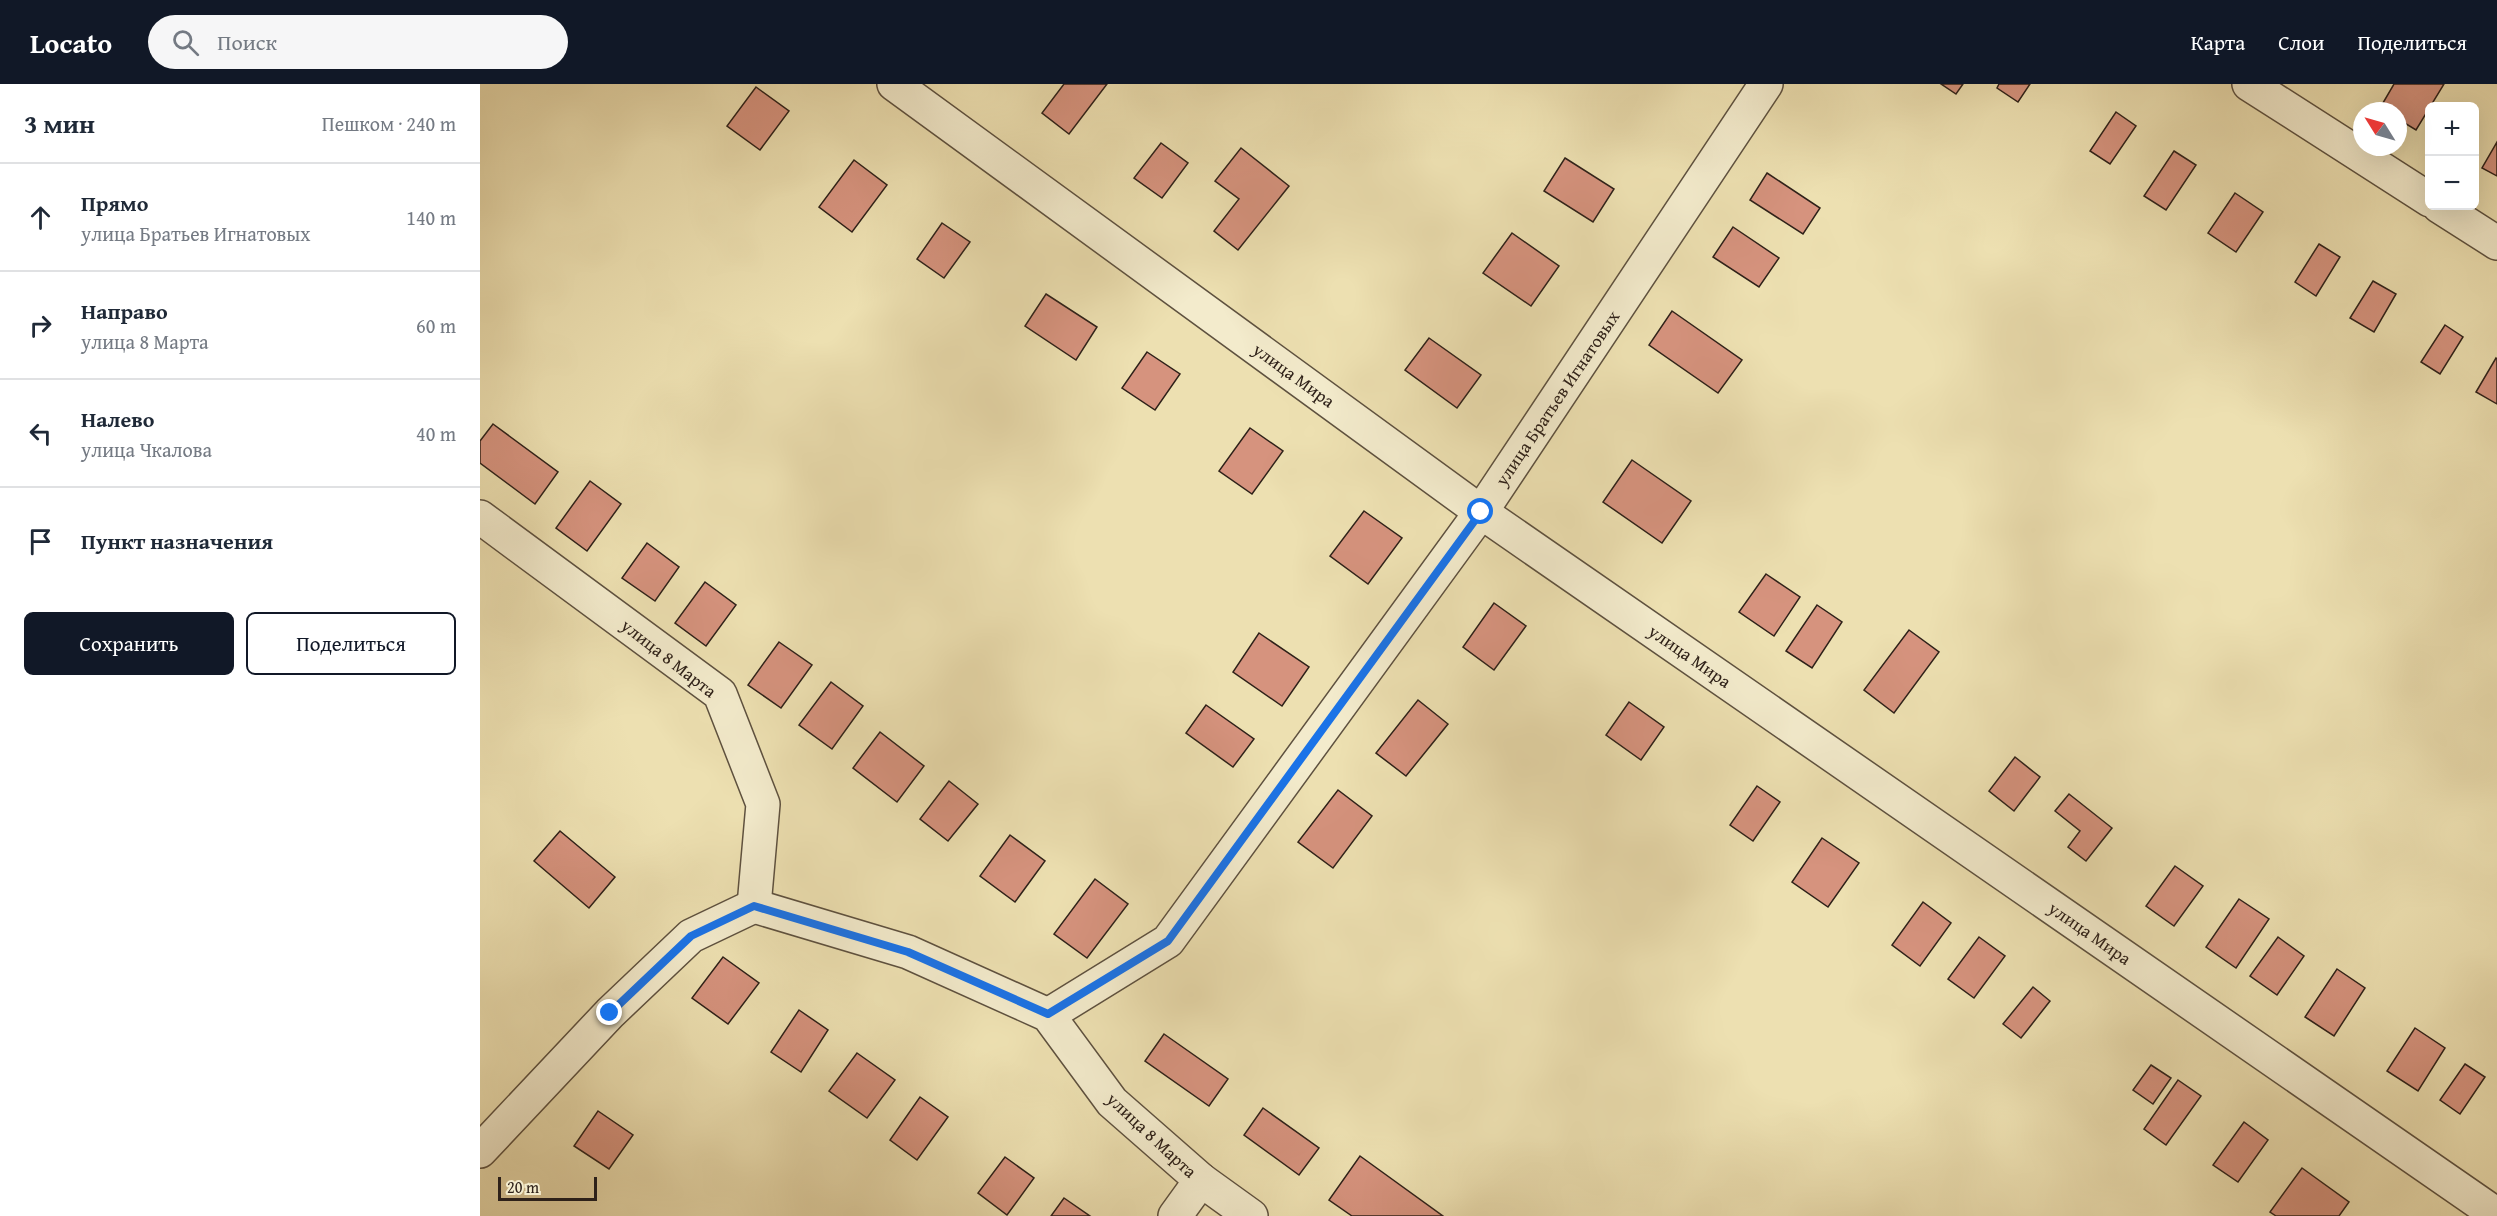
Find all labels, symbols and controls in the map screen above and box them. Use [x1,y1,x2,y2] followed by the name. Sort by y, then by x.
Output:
[148,15,568,69] search box
[30,22,112,63] text: Locato
[169,26,202,59] icon: search
[217,26,277,58] text: Поиск
[2191,27,2245,58] text: Карта
[2278,27,2324,58] text: Слои
[2357,27,2467,58] text: Поделиться
[2353,102,2407,156] north arrow
[2425,102,2479,210] map controls
[2425,102,2479,156] button: +
[24,104,95,143] text: 3 мин
[322,109,456,138] text: Пешком · 240 m
[2425,156,2479,210] button: −
[81,187,148,219] text: Прямо
[24,201,57,234] icon: ahead
[406,203,456,232] text: 140 m
[81,219,311,248] text: улица Братьев Игнатовых
[81,295,168,327] text: Направо
[1487,304,1626,492] street label: улица Братьев Игнатовых
[24,309,57,342] icon: right
[416,311,456,340] text: 60 m
[81,327,209,356] text: улица 8 Марта
[1247,335,1341,414] street label: улица Мира
[81,403,154,435] text: Налево
[24,417,57,450] icon: left
[416,419,456,448] text: 40 m
[81,435,212,464] text: улица Чкалова
[1467,498,1493,524] route start
[24,525,57,558] icon: arrive
[81,525,273,557] text: Пункт назначения
[615,611,723,704] street label: улица 8 Марта
[24,612,234,675] button: Сохранить
[246,612,456,675] button: Поделиться
[1642,617,1737,695] street label: улица Мира
[2042,894,2137,972] street label: улица Мира
[596,999,622,1025] route end
[1100,1085,1204,1184] street label: улица 8 Марта
[498,1174,597,1202] scale bar
[507,1175,539,1199] text: 20 m

